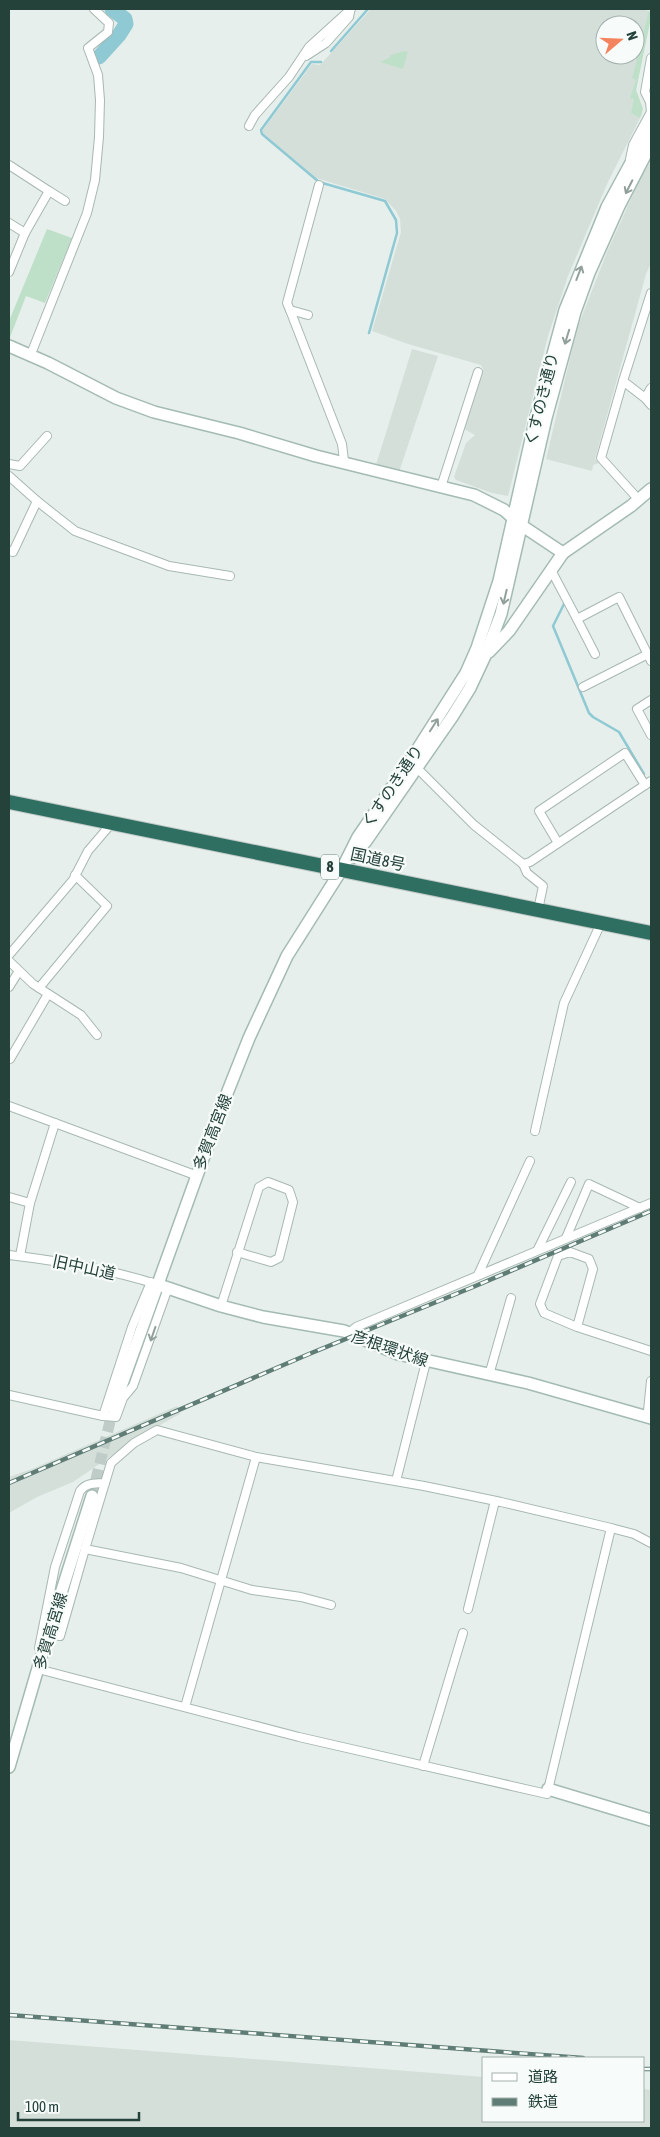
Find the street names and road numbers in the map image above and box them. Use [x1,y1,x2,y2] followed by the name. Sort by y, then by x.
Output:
[521,350,561,448] street label: くすのき通り
[358,741,426,831] street label: くすのき通り
[349,844,407,874] street label: 国道8号
[321,854,339,880] road number: 8
[189,1091,235,1173] street label: 多賀高宮線
[51,1252,117,1282] street label: 旧中山道
[349,1326,431,1370] street label: 彦根環状線
[30,1590,70,1672] street label: 多賀高宮線

